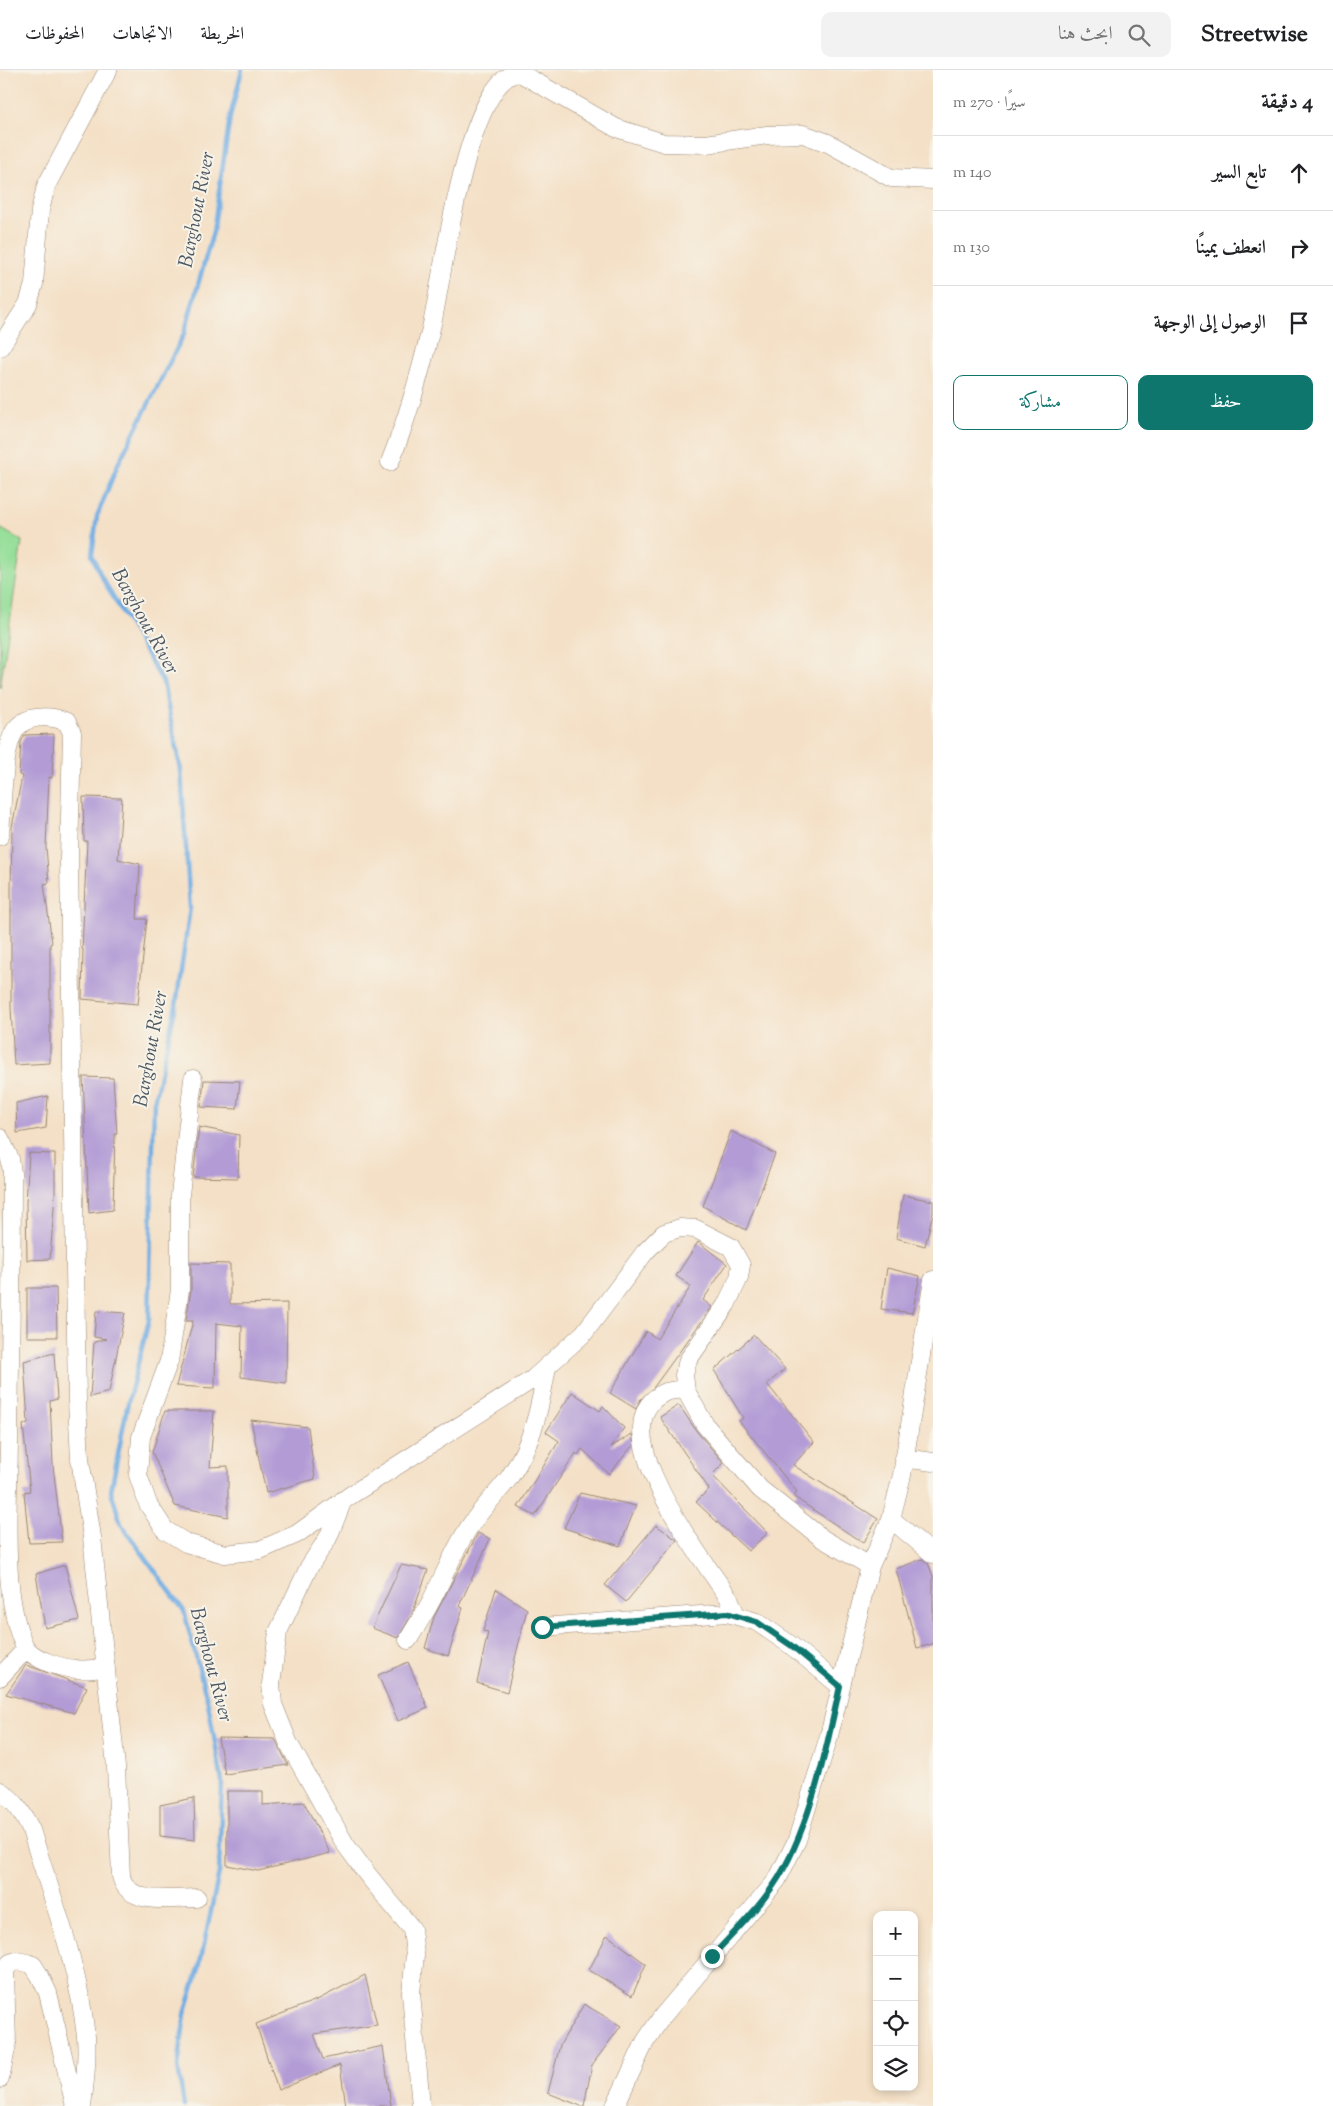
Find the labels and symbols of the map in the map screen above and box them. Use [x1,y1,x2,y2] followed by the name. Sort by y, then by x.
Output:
[173,150,223,270] water label: Barghout River
[103,564,185,680] water label: Barghout River
[128,989,176,1109] water label: Barghout River
[181,1604,239,1726] water label: Barghout River
[531,1616,554,1639] route start
[701,1945,724,1968] route end

